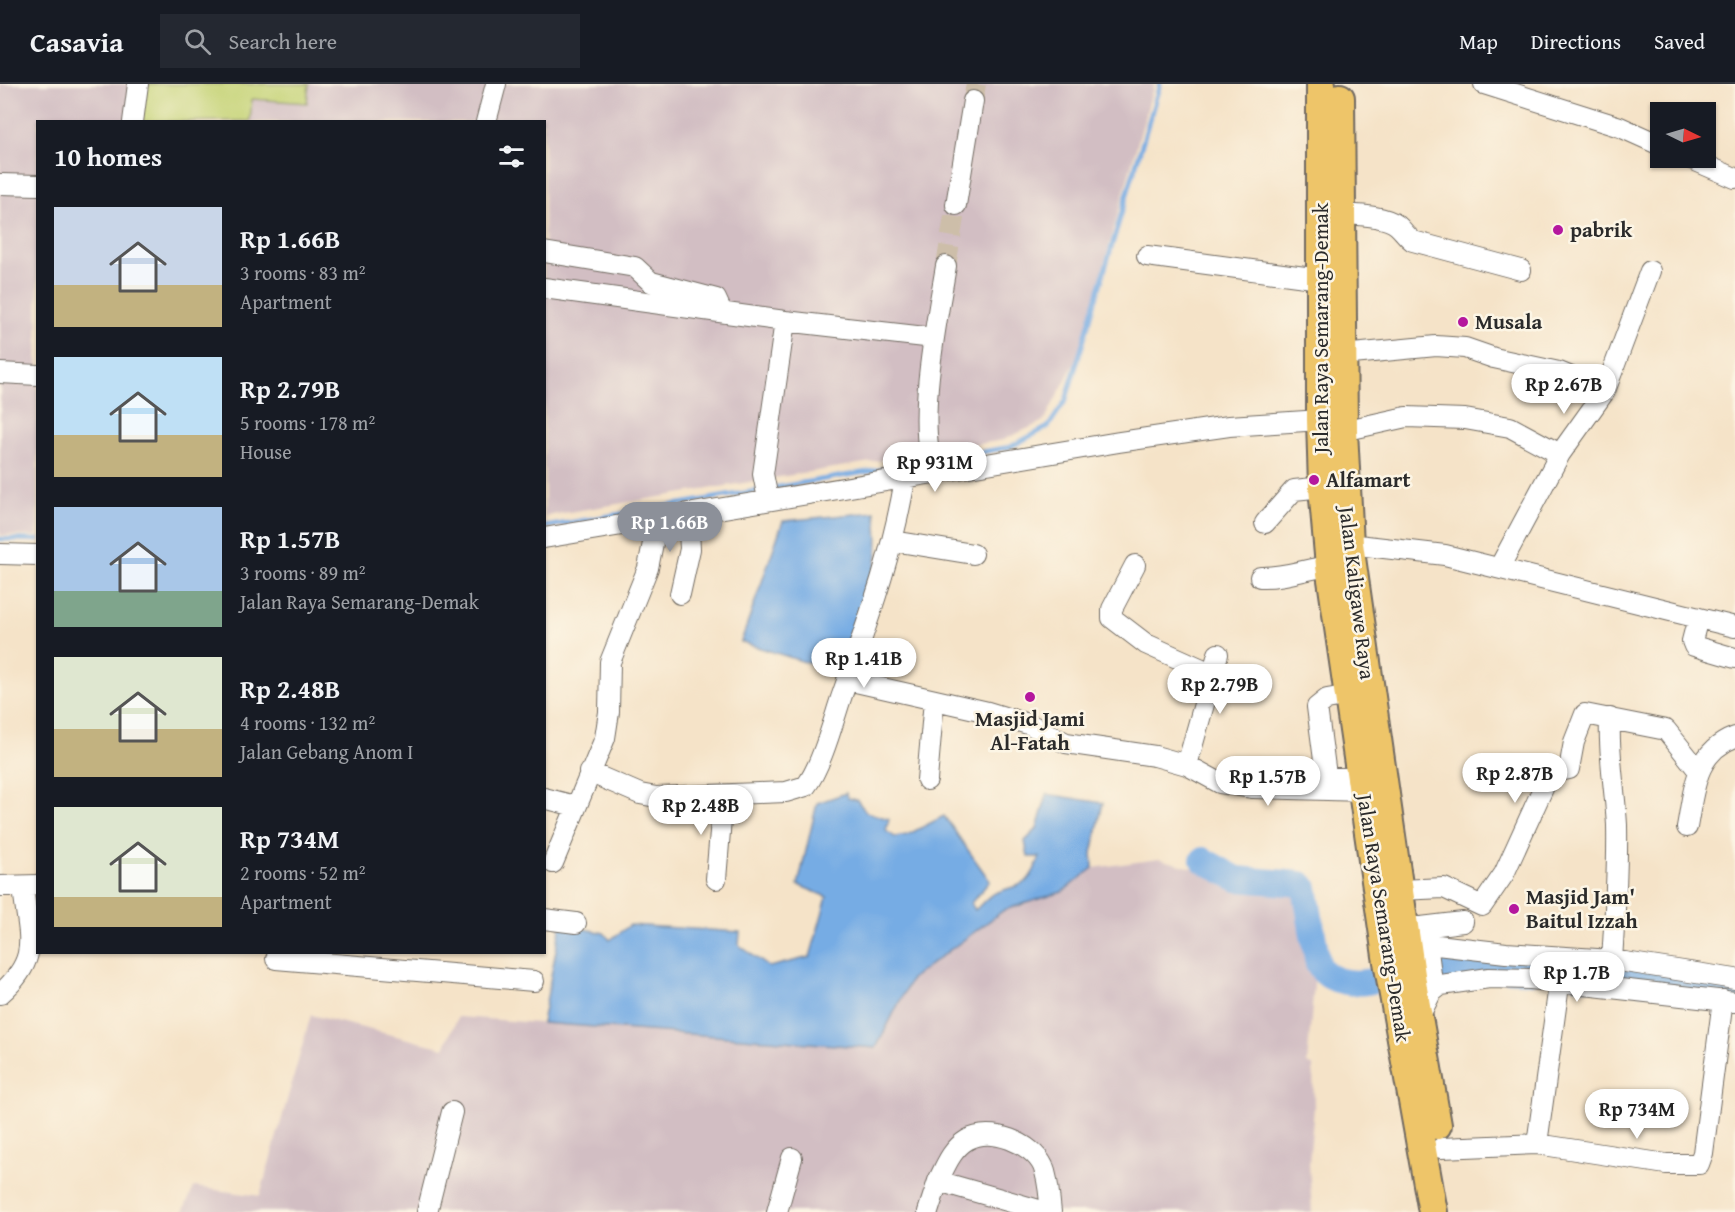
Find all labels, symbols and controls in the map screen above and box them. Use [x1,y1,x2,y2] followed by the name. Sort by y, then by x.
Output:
[160,14,580,68] search box
[30,21,124,62] text: Casavia
[181,25,214,58] icon: search
[229,25,337,57] text: Search here
[1459,26,1498,57] text: Map
[1531,26,1621,57] text: Directions
[1654,26,1705,57] text: Saved
[1650,102,1716,168] north arrow
[1650,102,1716,168] map controls
[54,137,162,176] text: 10 homes
[495,140,528,173] icon: filters
[1305,202,1336,456] street label: Jalan Raya Semarang-Demak
[1570,214,1633,245] place label: pabrik
[240,219,340,258] text: Rp 1.66B
[1551,223,1565,237] marker: pabrik
[102,231,174,303] icon: home
[240,258,366,287] text: 3 rooms · 83 m²
[240,287,332,316] text: Apartment
[1475,306,1542,337] place label: Musala
[1456,315,1470,329] marker: Musala
[1502,364,1626,415] pin: Rp 2.67B
[240,369,340,408] text: Rp 2.79B
[1525,369,1603,398] text: Rp 2.67B
[102,381,174,453] icon: home
[240,408,375,437] text: 5 rooms · 178 m²
[240,437,292,466] text: House
[880,442,990,493] pin: Rp 931M
[897,447,973,476] text: Rp 931M
[1326,464,1410,495] place label: Alfamart
[1307,473,1321,487] marker: Alfamart
[608,502,732,553] pin: Rp 1.66B
[1331,502,1383,681] street label: Jalan Kaligawe Raya
[631,507,709,536] text: Rp 1.66B
[240,519,340,558] text: Rp 1.57B
[102,531,174,603] icon: home
[240,558,366,587] text: 3 rooms · 89 m²
[240,587,479,616] text: Jalan Raya Semarang-Demak
[802,638,926,689] pin: Rp 1.41B
[825,643,903,672] text: Rp 1.41B
[1158,664,1282,715] pin: Rp 2.79B
[240,669,340,708] text: Rp 2.48B
[1181,669,1259,698] text: Rp 2.79B
[102,681,174,753] icon: home
[1023,690,1037,704] marker: Masjid Jami Al-Fatah
[975,703,1085,758] place label: Masjid Jami Al-Fatah
[240,708,375,737] text: 4 rooms · 132 m²
[240,737,413,766] text: Jalan Gebang Anom I
[1453,753,1577,804] pin: Rp 2.87B
[1206,756,1330,807] pin: Rp 1.57B
[1476,758,1554,787] text: Rp 2.87B
[1229,761,1307,790] text: Rp 1.57B
[639,785,763,836] pin: Rp 2.48B
[1349,789,1419,1045] street label: Jalan Raya Semarang-Demak
[662,790,740,819] text: Rp 2.48B
[240,819,339,858] text: Rp 734M
[102,831,174,903] icon: home
[240,858,366,887] text: 2 rooms · 52 m²
[1526,881,1638,936] place label: Masjid Jam' Baitul Izzah
[240,887,332,916] text: Apartment
[1507,902,1521,916] marker: Masjid Jam' Baitul Izzah
[1522,952,1632,1003] pin: Rp 1.7B
[1544,957,1610,986] text: Rp 1.7B
[1582,1089,1692,1140] pin: Rp 734M
[1599,1094,1675,1123] text: Rp 734M

